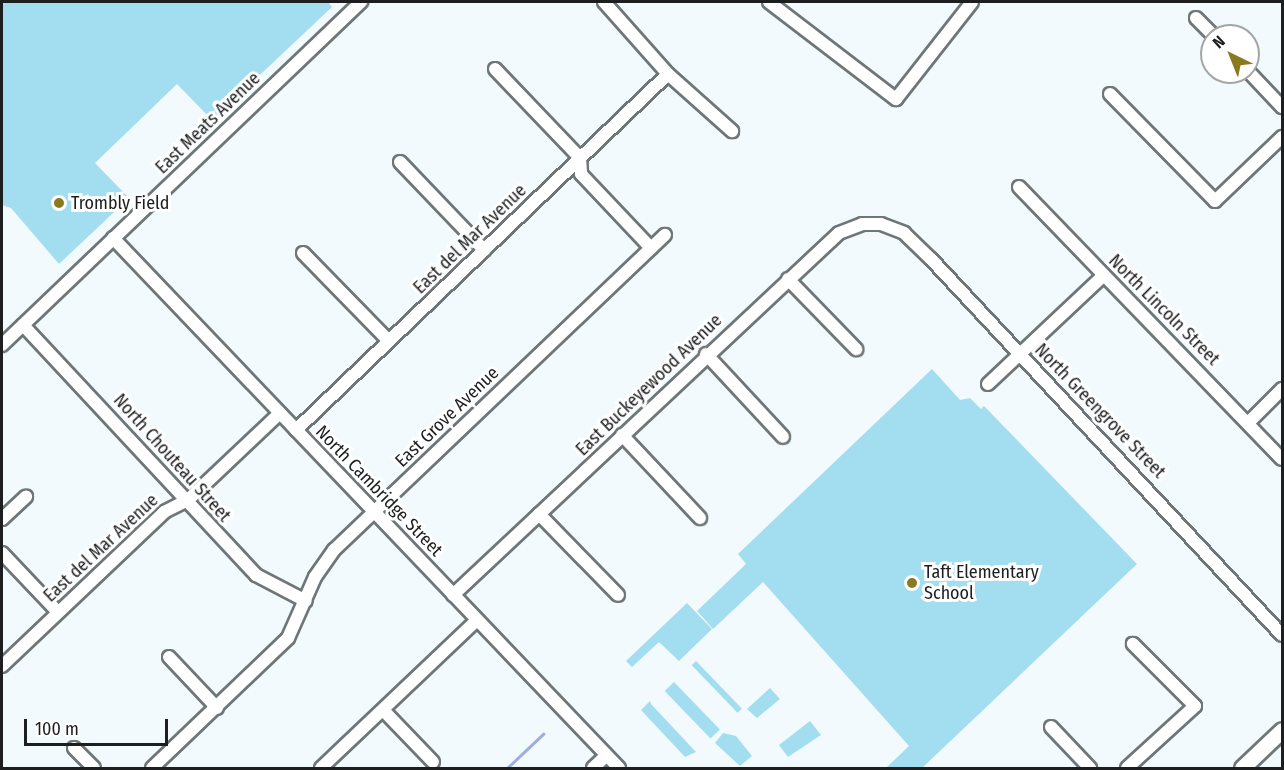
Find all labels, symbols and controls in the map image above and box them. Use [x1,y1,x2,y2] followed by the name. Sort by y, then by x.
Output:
[1200,24,1260,84] north arrow
[1209,32,1229,52] text: N
[151,68,265,178] street label: East Meats Avenue
[409,180,531,298] street label: East del Mar Avenue
[71,192,169,214] place label: Trombly Field
[52,196,66,210] marker: Trombly Field
[1104,250,1224,370] street label: North Lincoln Street
[572,310,726,460] street label: East Buckeyewood Avenue
[1030,339,1170,483] street label: North Greengrove Street
[391,362,503,472] street label: East Grove Avenue
[109,390,235,526] street label: North Chouteau Street
[311,421,447,561] street label: North Cambridge Street
[39,489,163,607] street label: East del Mar Avenue
[924,562,1039,604] place label: Taft Elementary School
[905,576,919,590] marker: Taft Elementary School
[27,707,171,745] scale bar
[35,718,79,740] text: 100 m

